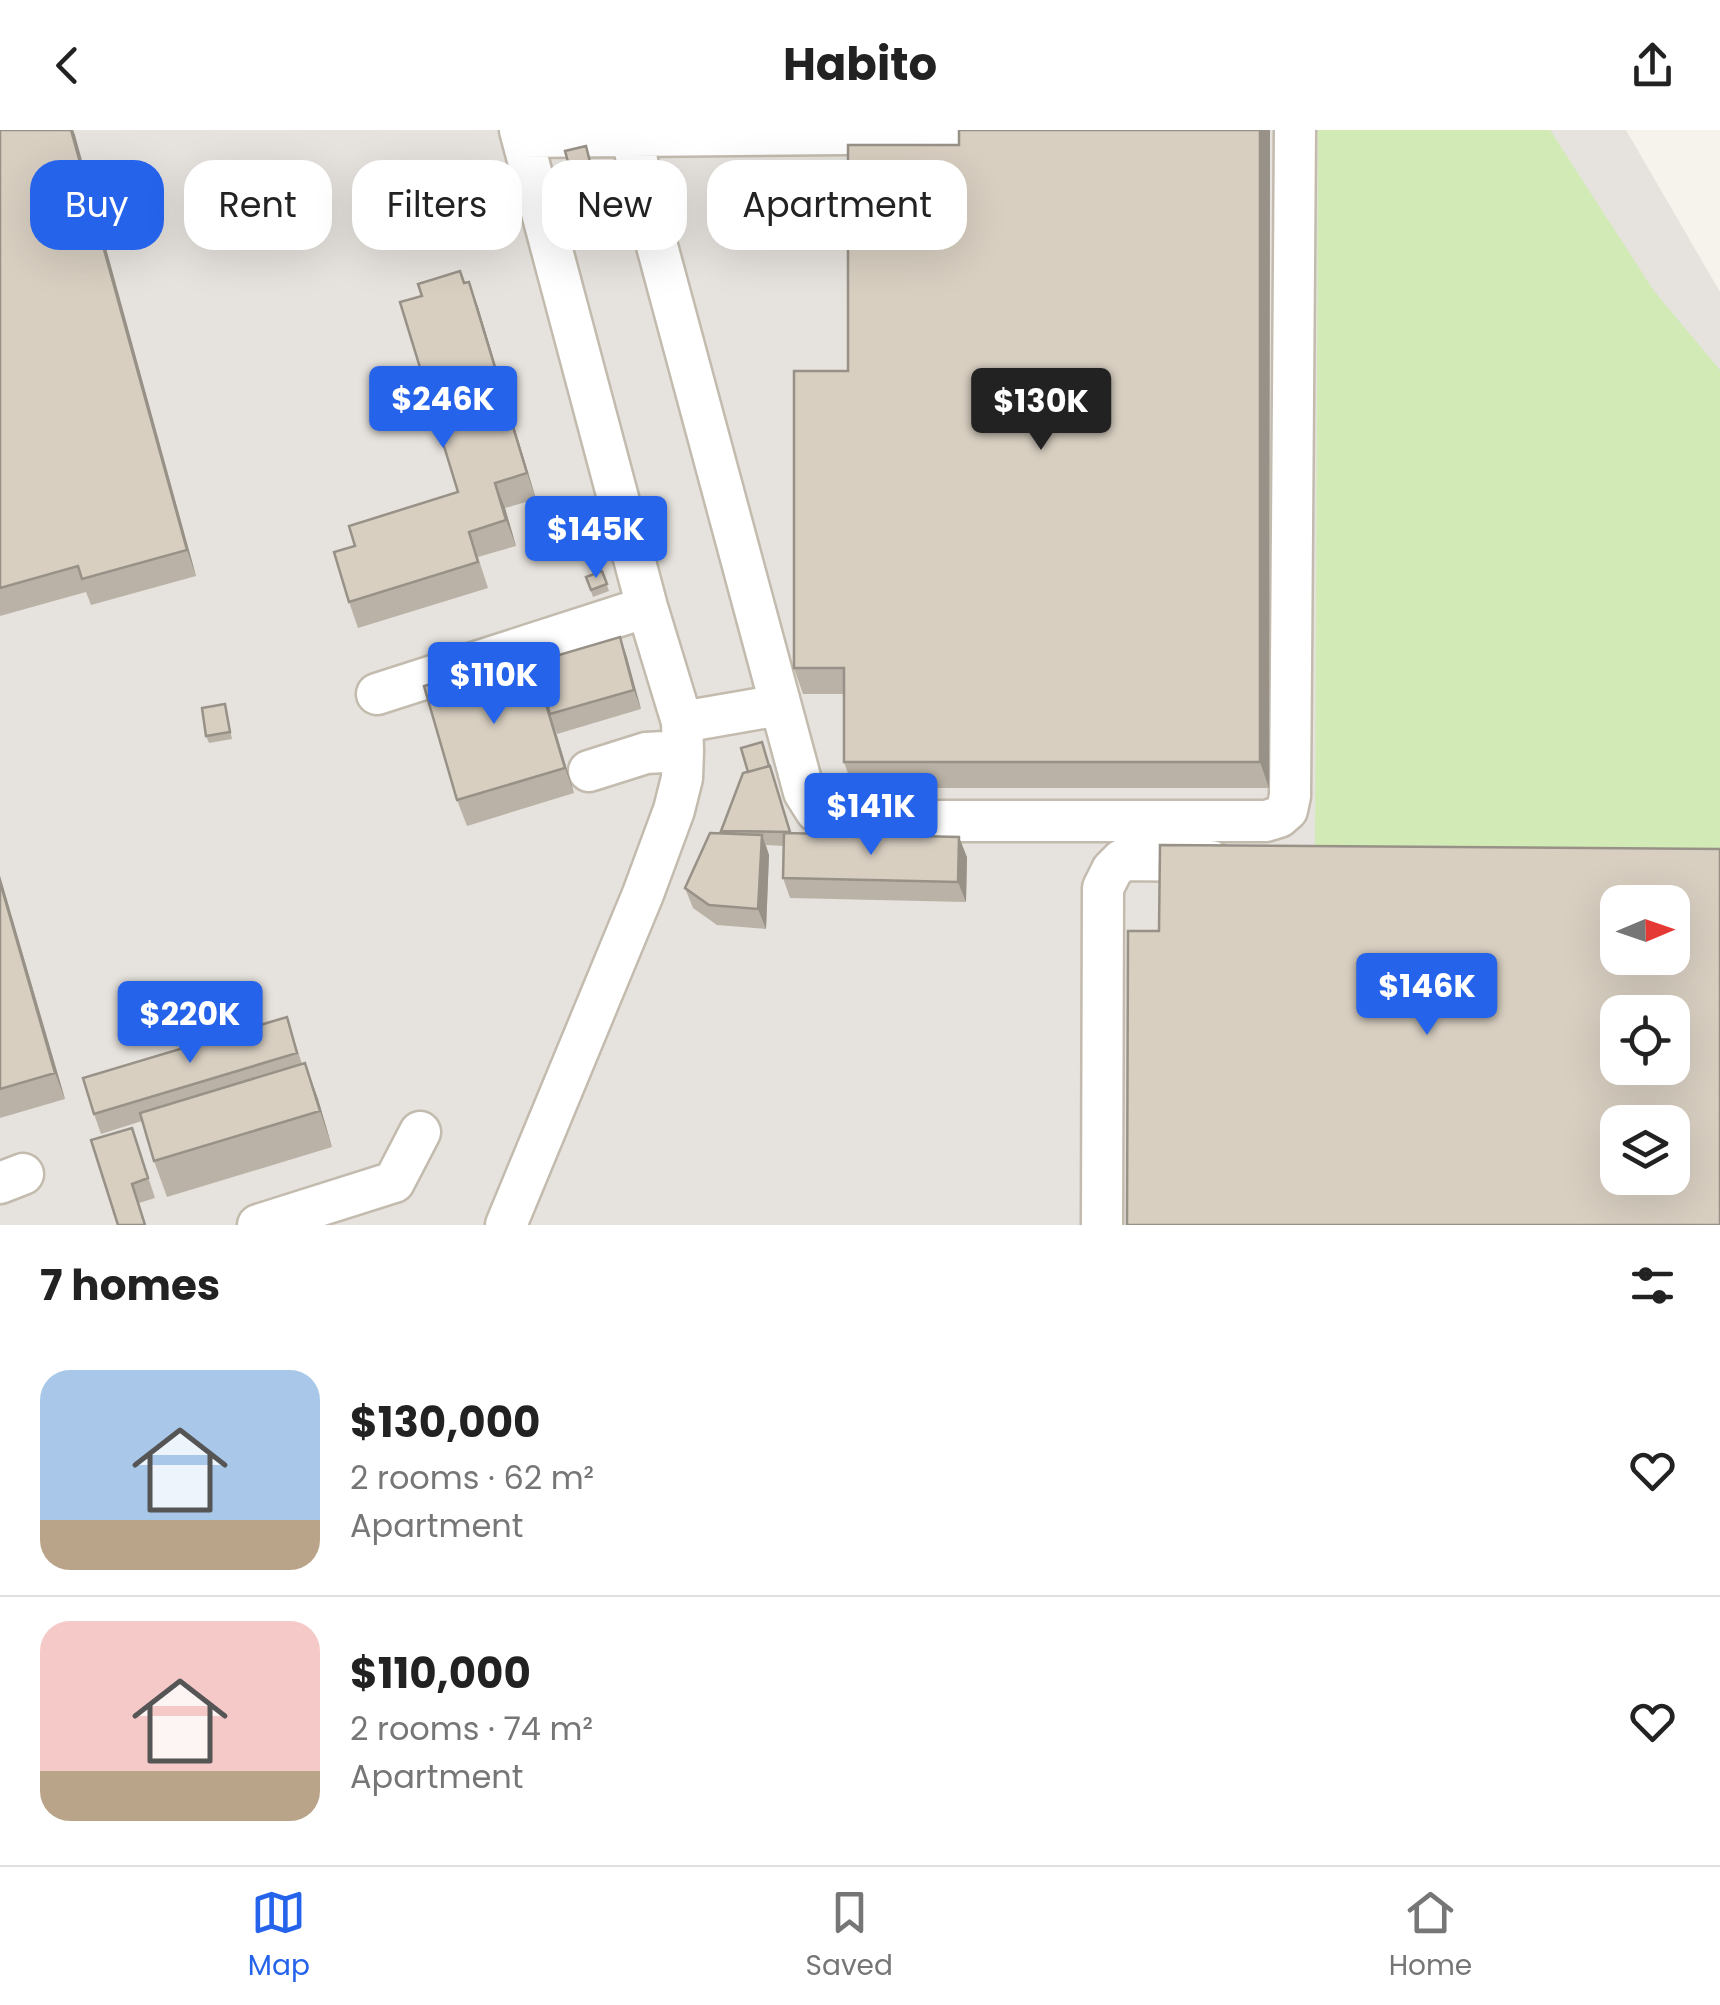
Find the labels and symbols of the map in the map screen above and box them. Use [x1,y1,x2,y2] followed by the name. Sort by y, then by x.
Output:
[373,366,513,451] pin: $246K
[971,368,1111,453] pin: $130K
[526,496,666,581] pin: $145K
[424,642,564,727] pin: $110K
[801,773,941,858] pin: $141K
[1600,885,1690,975] north arrow
[1357,953,1497,1038] pin: $146K
[120,981,260,1066] pin: $220K

